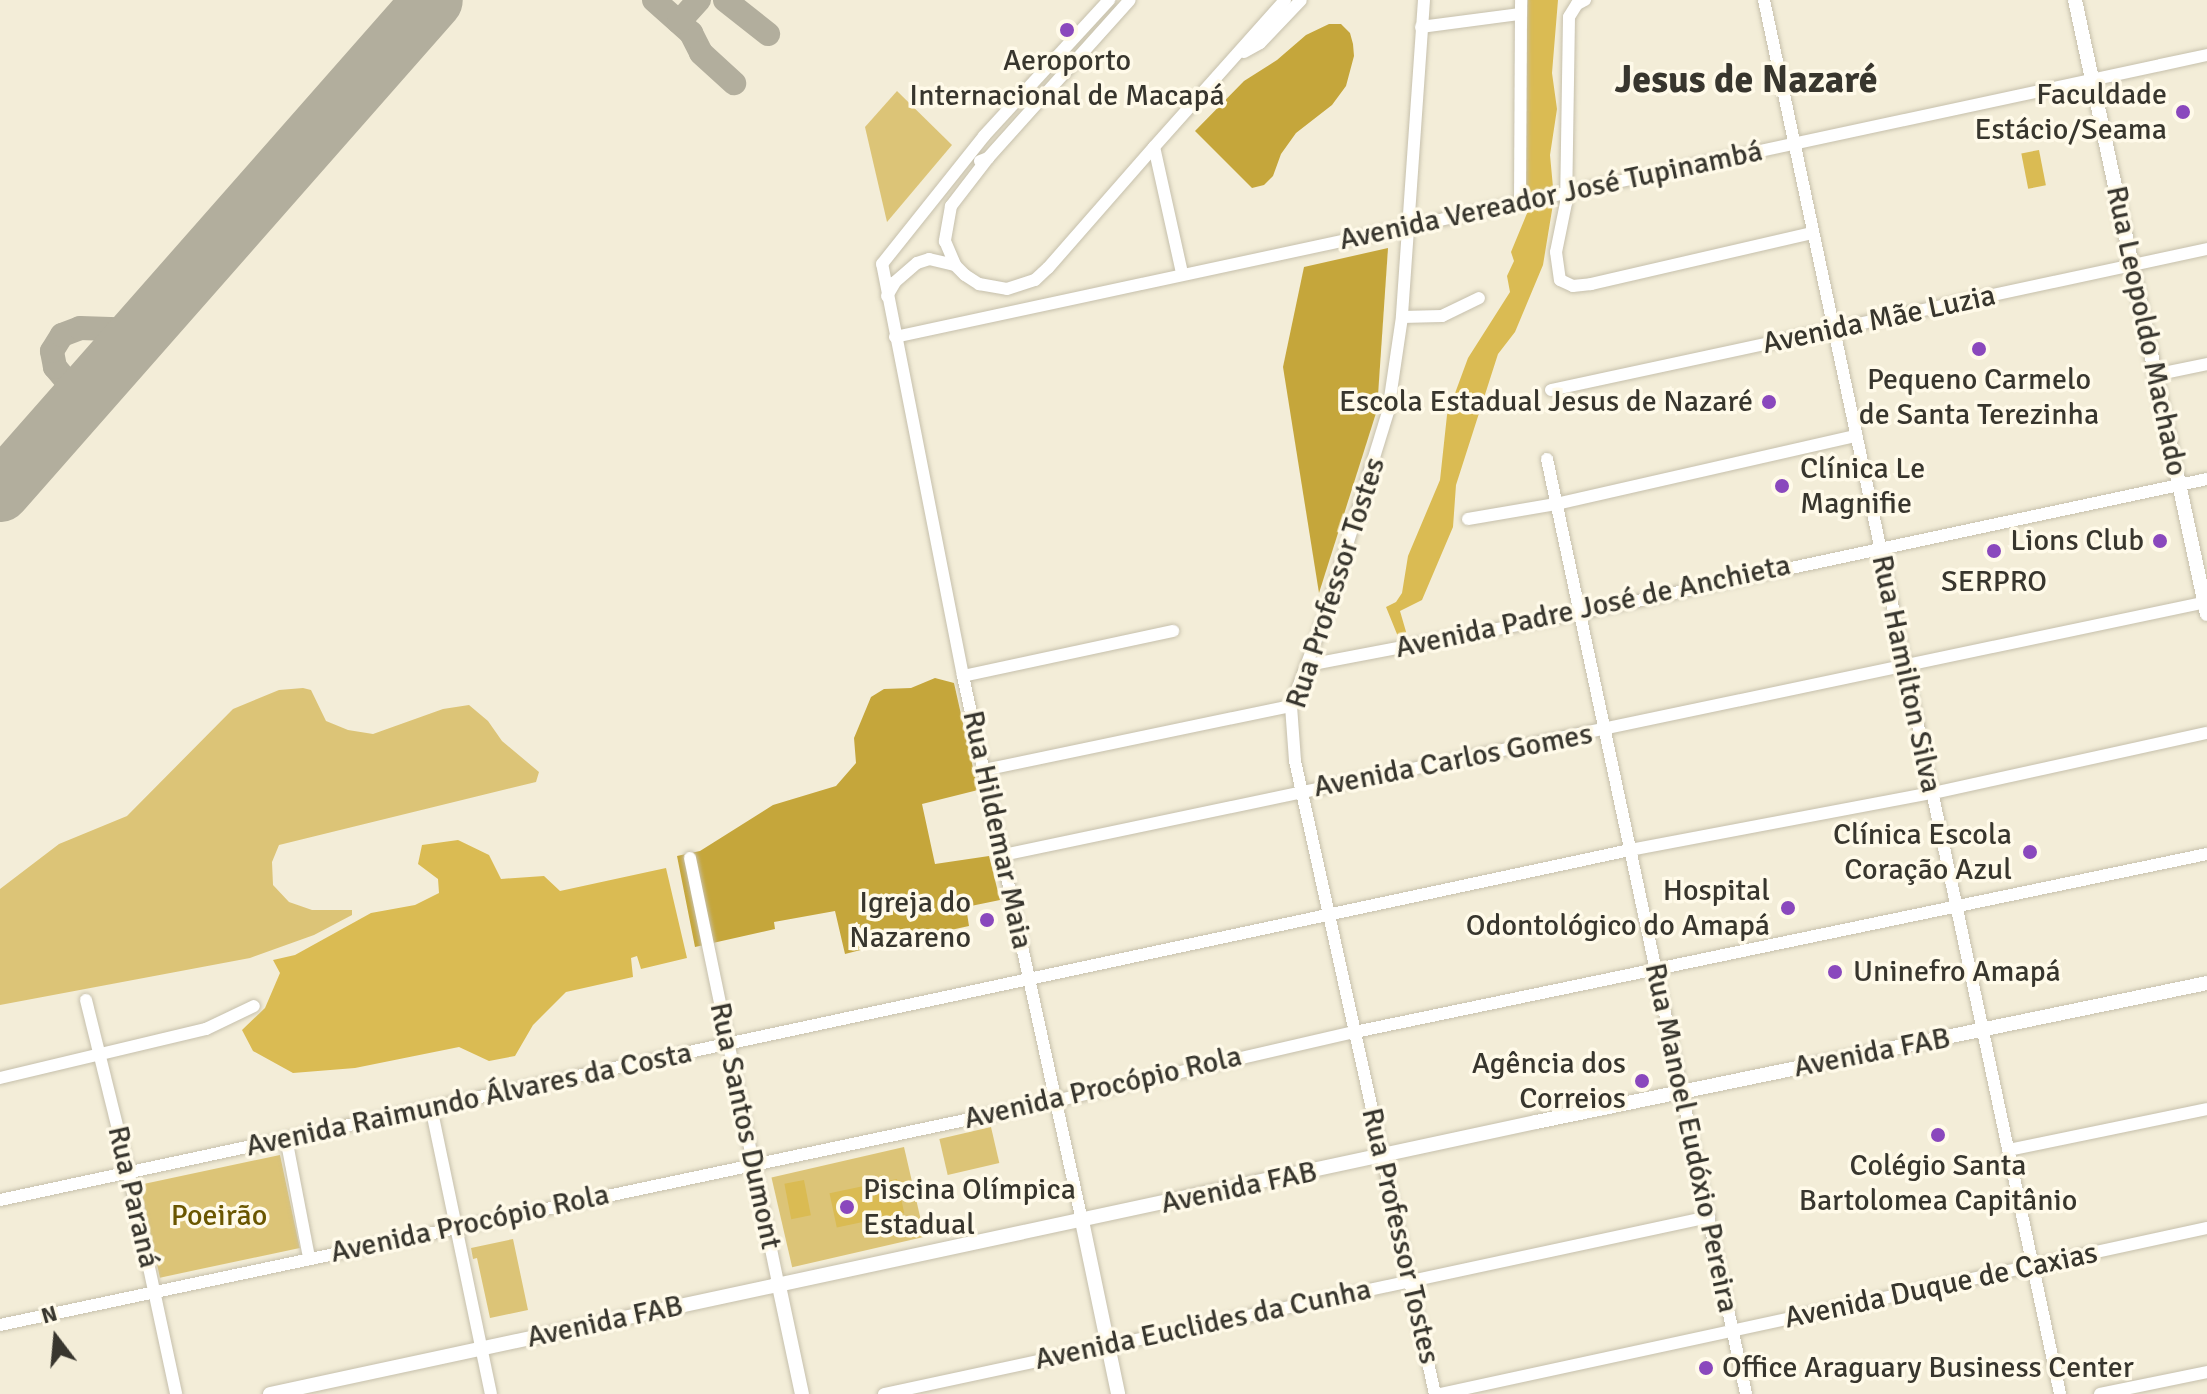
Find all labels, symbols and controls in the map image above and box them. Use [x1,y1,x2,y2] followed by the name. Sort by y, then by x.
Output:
[1058,21,1076,39] marker: Aeroporto Internacional de Macapá
[909,43,1225,114] place label: Aeroporto Internacional de Macapá
[1614,57,1878,103] district label: Jesus de Nazaré
[1974,77,2167,148] place label: Faculdade Estácio/Seama
[2174,103,2192,121] marker: Faculdade Estácio/Seama
[1336,134,1766,258] street label: Avenida Vereador José Tupinambá
[2098,183,2194,479] street label: Rua Leopoldo Machado
[1759,278,1999,362] street label: Avenida Mãe Luzia
[1970,340,1988,358] marker: Pequeno Carmelo de Santa Terezinha
[1859,362,2099,432] place label: Pequeno Carmelo de Santa Terezinha
[1339,384,1753,420] place label: Escola Estadual Jesus de Nazaré
[1760,393,1778,411] marker: Escola Estadual Jesus de Nazaré
[1800,451,1925,522] place label: Clínica Le Magnifie
[1278,453,1394,713] street label: Rua Professor Tostes
[1771,475,1793,497] marker: Clínica Le Magnifie
[2010,523,2144,559] place label: Lions Club
[2151,532,2169,550] marker: Lions Club
[1985,542,2003,560] marker: SERPRO
[1392,547,1794,667] street label: Avenida Padre José de Anchieta
[1863,552,1949,796] street label: Rua Hamilton Silva
[1941,564,2047,600] place label: SERPRO
[954,707,1040,953] street label: Rua Hildemar Maia
[1311,716,1595,806] street label: Avenida Carlos Gomes
[1833,817,2012,888] place label: Clínica Escola Coração Azul
[2019,841,2041,863] marker: Clínica Escola Coração Azul
[1466,873,1770,944] place label: Hospital Odontológico do Amapá
[849,885,971,956] place label: Igreja do Nazareno
[1777,897,1799,919] marker: Hospital Odontológico do Amapá
[978,911,996,929] marker: Igreja do Nazareno
[1853,954,2061,990] place label: Uninefro Amapá
[1636,960,1746,1316] street label: Rua Manoel Eudóxio Pereira
[1824,961,1846,983] marker: Uninefro Amapá
[701,999,789,1253] street label: Rua Santos Dumont
[1791,1020,1953,1086] street label: Avenida FAB
[243,1035,695,1165] street label: Avenida Raimundo Álvares da Costa
[961,1039,1245,1137] street label: Avenida Procópio Rola
[1472,1046,1626,1116] place label: Agência dos Correios
[1633,1072,1651,1090] marker: Agência dos Correios
[1353,1104,1447,1368] street label: Rua Professor Tostes
[99,1122,167,1272] street label: Rua Paraná
[1929,1126,1947,1144] marker: Colégio Santa Bartolomea Capitânio
[1799,1148,2077,1218] place label: Colégio Santa Bartolomea Capitânio
[1158,1154,1320,1222] street label: Avenida FAB
[863,1172,1076,1242] place label: Piscina Olímpica Estadual
[327,1177,613,1271] street label: Avenida Procópio Rola
[171,1198,267,1234] park label: Poeirão
[838,1198,856,1216] marker: Piscina Olímpica Estadual
[1781,1235,2101,1337] street label: Avenida Duque de Caxias
[1032,1272,1374,1378] street label: Avenida Euclides da Cunha
[524,1288,686,1356] street label: Avenida FAB
[16,1298,96,1378] north arrow
[38,1299,60,1330] text: N
[1722,1350,2134,1386] place label: Office Araguary Business Center
[1697,1359,1715,1377] marker: Office Araguary Business Center

